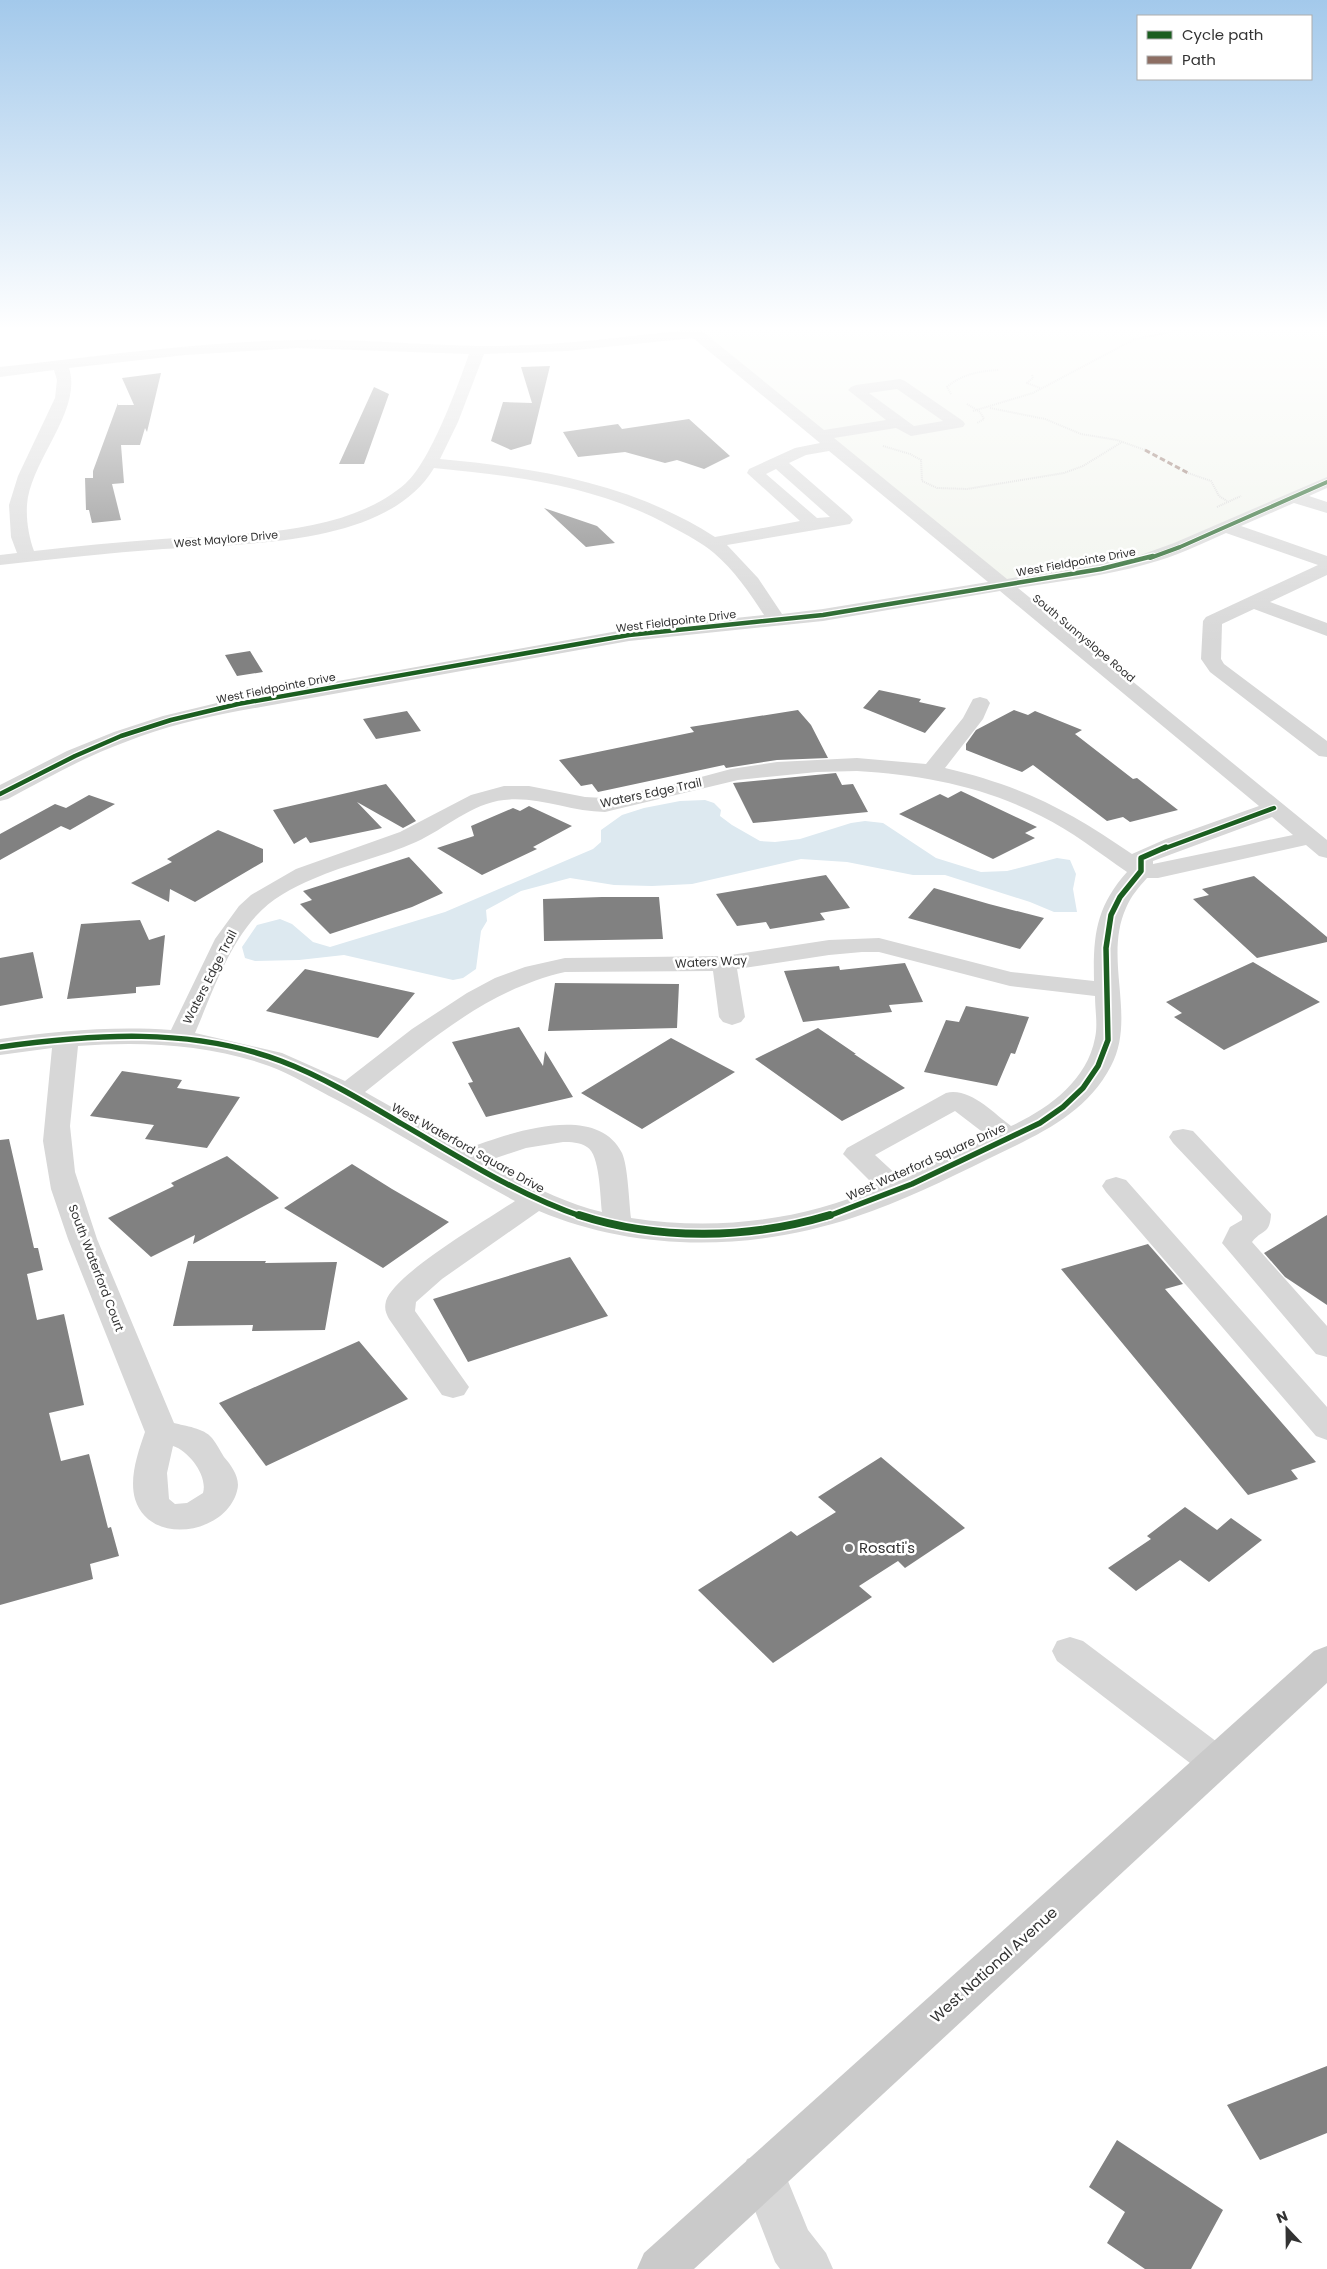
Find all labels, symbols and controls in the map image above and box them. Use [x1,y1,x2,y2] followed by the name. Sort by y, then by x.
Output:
[1137,15,1312,80] legend
[1182,24,1263,45] text: Cycle path
[1182,49,1216,70] text: Path
[173,526,279,552] street label: West Maylore Drive
[1015,544,1137,580] street label: West Fieldpointe Drive
[1029,590,1139,686] street label: South Sunnyslope Road
[615,606,737,636] street label: West Fieldpointe Drive
[215,669,337,707] street label: West Fieldpointe Drive
[598,773,703,812] street label: Waters Edge Trail
[178,927,241,1027] street label: Waters Edge Trail
[674,951,748,972] street label: Waters Way
[389,1098,548,1197] street label: West Waterford Square Drive
[843,1119,1008,1204] street label: West Waterford Square Drive
[64,1202,129,1334] street label: South Waterford Court
[859,1537,915,1558] place label: Rosati's
[843,1542,855,1554] marker: Rosati's
[926,1902,1062,2027] street label: West National Avenue
[1262,2204,1312,2254] north arrow
[1274,2206,1291,2228] text: N

